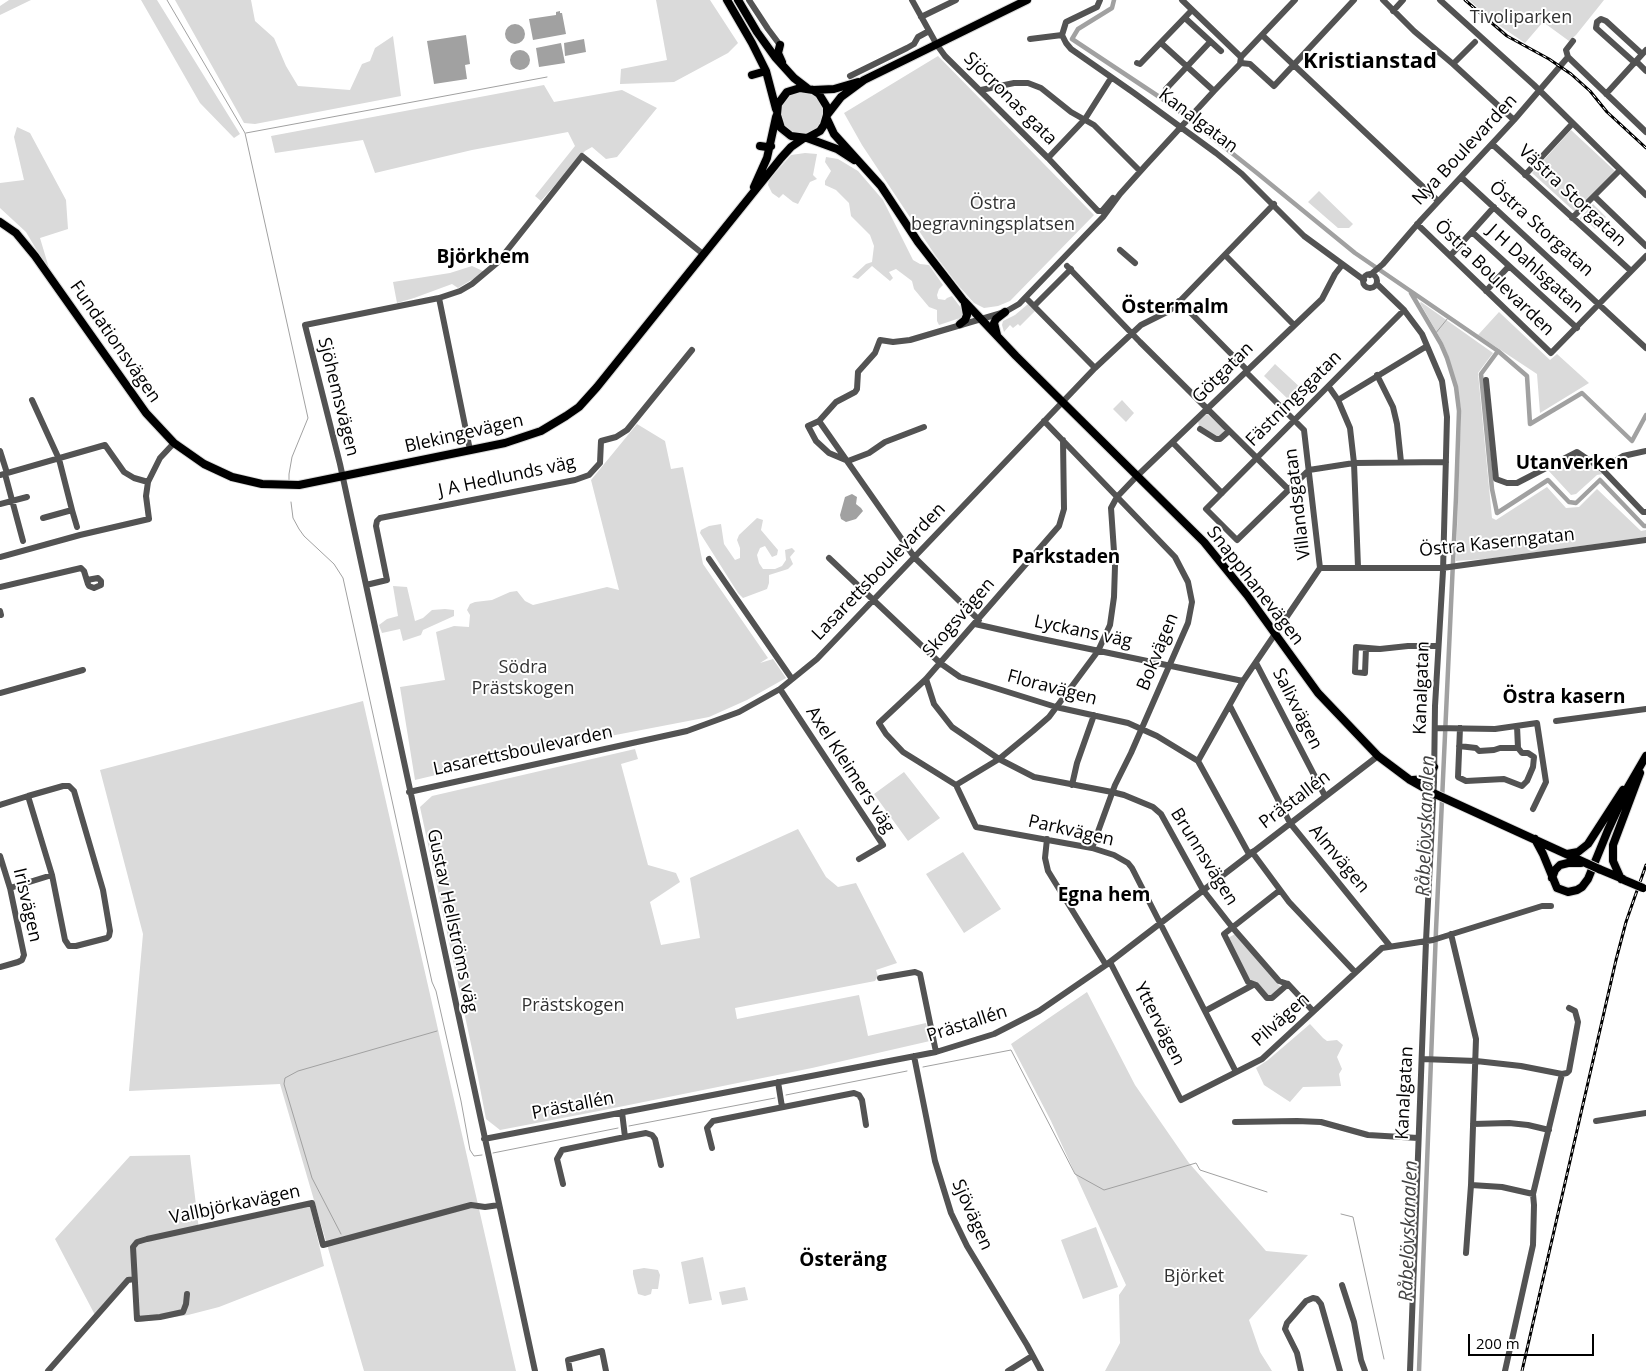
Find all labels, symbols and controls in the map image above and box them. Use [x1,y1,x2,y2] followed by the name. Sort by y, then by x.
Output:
[1470,7,1572,29] park label: Tivoliparken
[959,48,1061,150] street label: Sjöcronas gata
[1303,49,1437,75] district label: Kristianstad
[1154,84,1242,158] street label: Kanalgatan
[1408,90,1522,210] street label: Nya Boulevarden
[1514,141,1630,251] street label: Västra Storgatan
[1484,177,1598,281] street label: Östra Storgatan
[911,193,1075,235] park label: Östra begravningsplatsen
[1430,215,1558,341] street label: Östra Boulevarden
[1482,220,1588,318] street label: J H Dahlsgatan
[436,247,530,269] district label: Björkhem
[65,277,165,407] street label: Fundationsvägen
[1121,297,1229,319] district label: Östermalm
[313,335,363,459] street label: Sjöhemsvägen
[1188,338,1258,408] street label: Götgatan
[1242,347,1346,451] street label: Fästningsgatan
[403,410,525,458] street label: Blekingevägen
[1280,447,1316,561] street label: Villandsgatan
[436,452,578,502] street label: J A Hedlunds väg
[1516,453,1628,475] district label: Utanverken
[808,499,950,645] street label: Lasarettsboulevarden
[1202,522,1308,650] street label: Snapphanevägen
[1418,524,1576,562] street label: Östra Kaserngatan
[1012,547,1120,569] district label: Parkstaden
[919,574,999,662] street label: Skogsvägen
[1133,610,1183,694] street label: Bokvägen
[1032,611,1134,653] street label: Lyckans väg
[1410,641,1434,735] street label: Kanalgatan
[472,657,574,700] park label: Södra Prästskogen
[1267,665,1327,753] street label: Salixvägen
[1005,666,1099,710] street label: Floravägen
[1503,687,1625,709] district label: Östra kasern
[801,703,899,837] street label: Axel Kleimers väg
[431,721,615,781] street label: Lasarettsboulevarden
[1412,755,1440,897] water label: Råbelövskanalen
[1255,766,1335,834] street label: Prästallén
[1166,804,1242,910] street label: Brunnsvägen
[1026,811,1116,851] street label: Parkvägen
[1304,820,1374,898] street label: Almvägen
[422,827,482,1015] street label: Gustav Hellströms väg
[8,866,46,944] street label: Irisvägen
[1058,885,1150,907] district label: Egna hem
[1129,979,1189,1069] street label: Yttervägen
[1248,989,1314,1051] street label: Pilvägen
[522,995,624,1017] park label: Prästskogen
[924,1001,1010,1047] street label: Prästallén
[1392,1046,1418,1140] street label: Kanalgatan
[530,1087,616,1125] street label: Prästallén
[1395,1160,1423,1302] water label: Råbelövskanalen
[947,1176,997,1254] street label: Sjövägen
[168,1181,302,1229] street label: Vallbjörkavägen
[799,1250,887,1272] district label: Österäng
[1164,1266,1224,1288] park label: Björket
[1471,1324,1597,1356] scale bar
[1476,1333,1520,1353] text: 200 m

